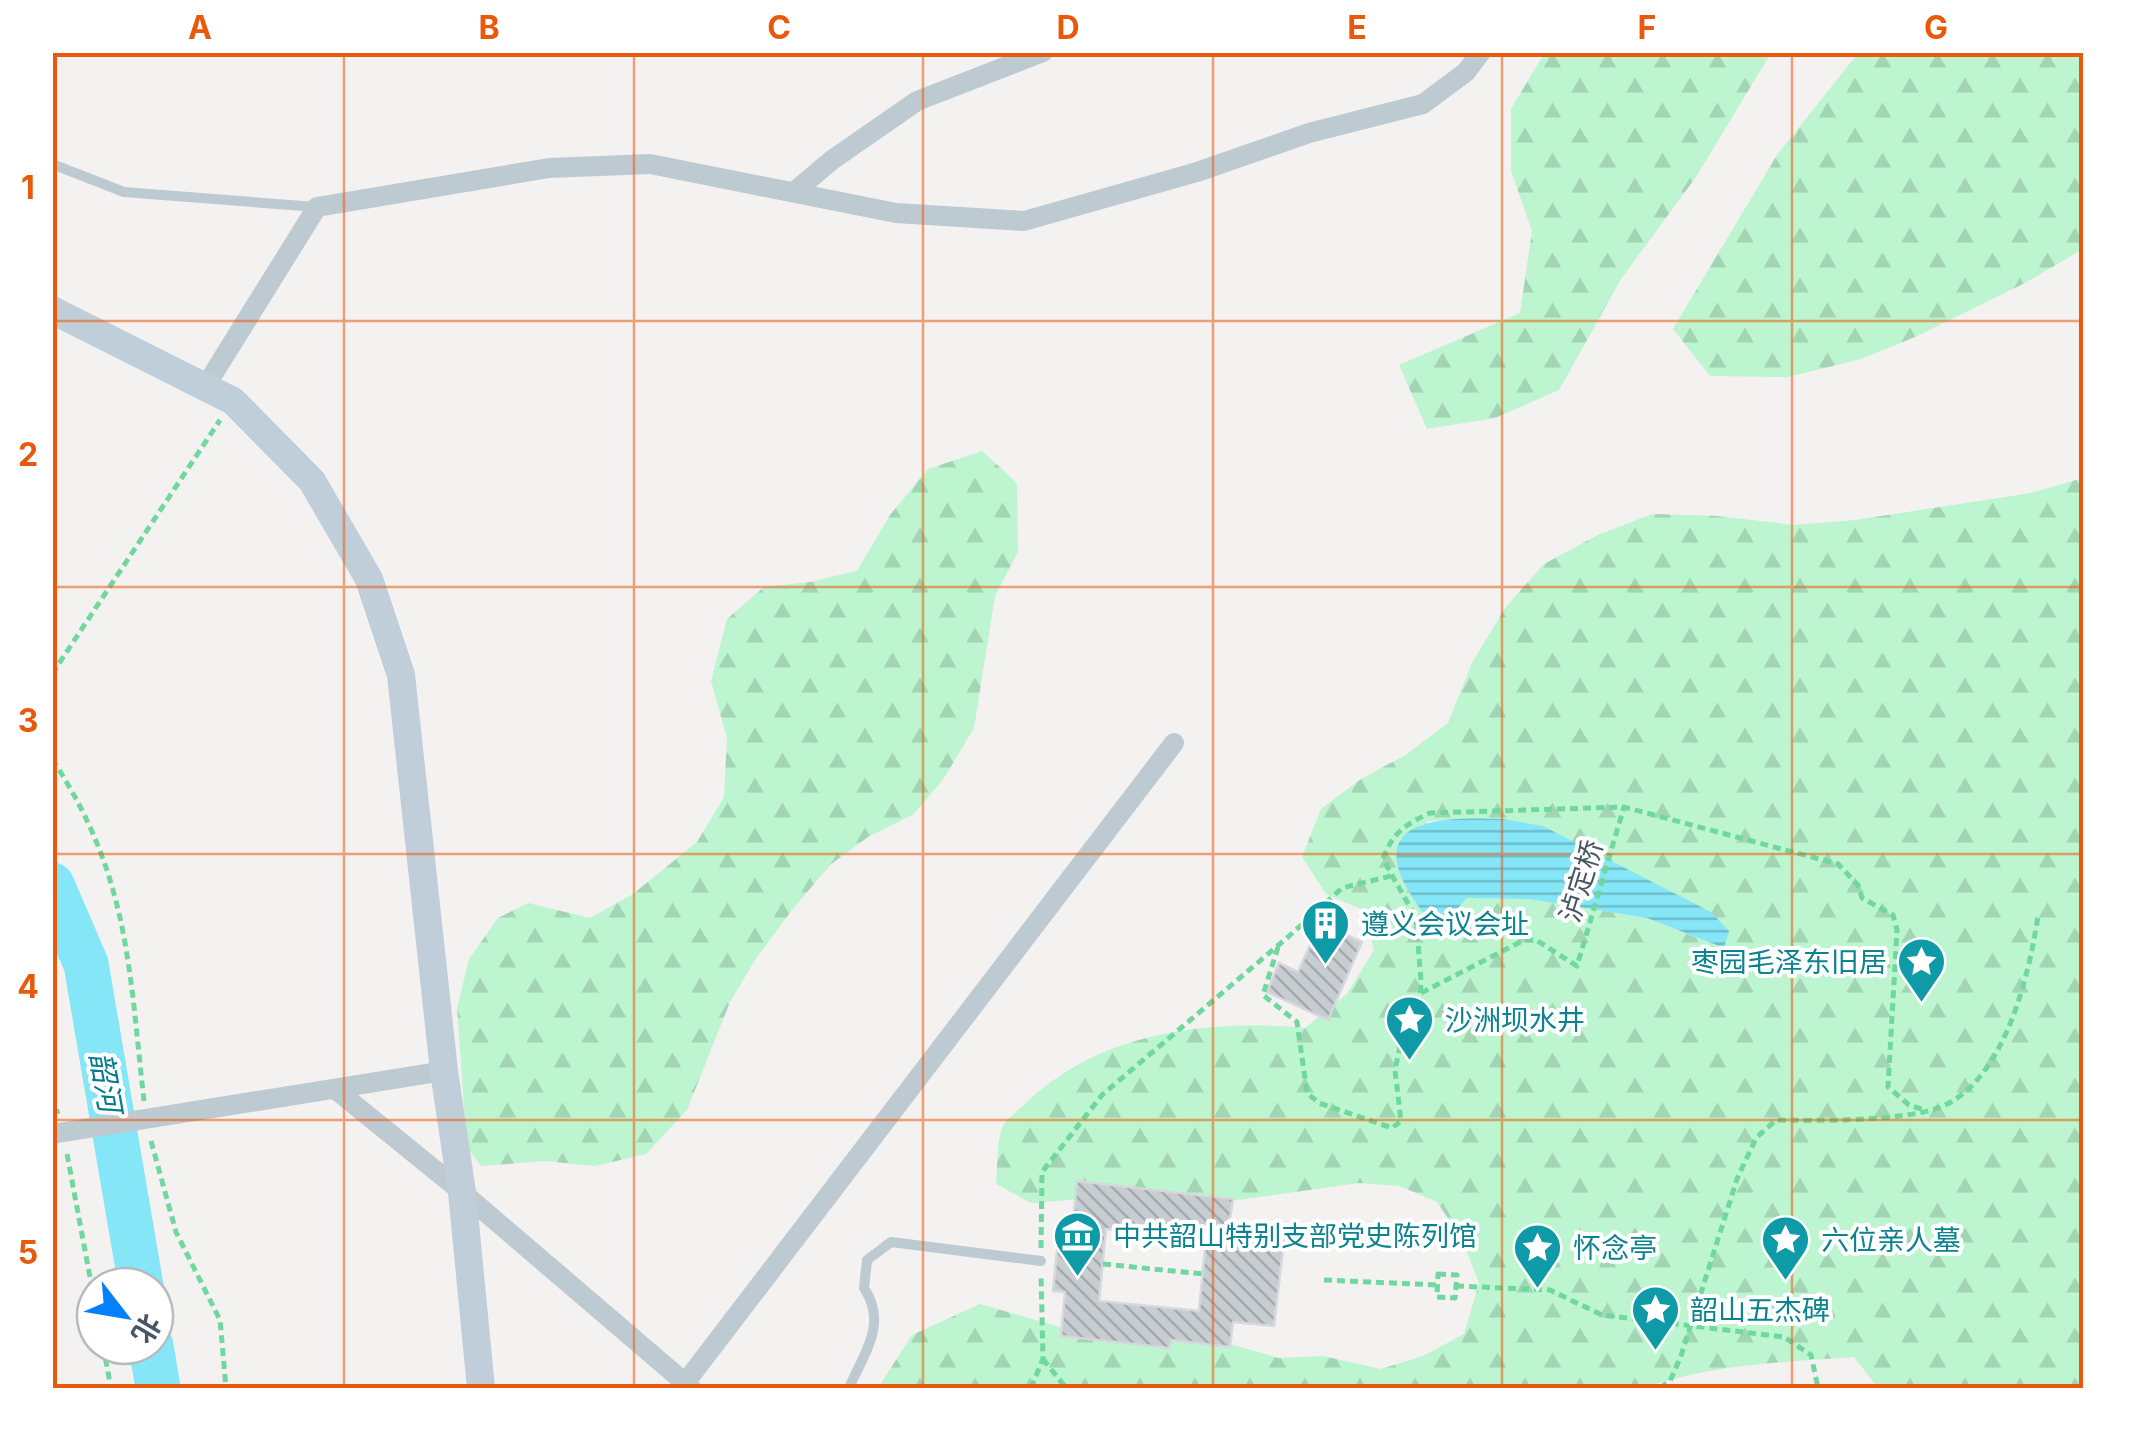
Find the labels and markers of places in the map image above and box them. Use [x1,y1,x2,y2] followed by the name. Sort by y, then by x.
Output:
[1300,898,1352,966] building icon: 遵义会议会址
[1361,907,1529,941] place label: 遵义会议会址
[1896,936,1948,1004] place icon: 枣园毛泽东旧居
[1691,945,1887,979] place label: 枣园毛泽东旧居
[1384,994,1436,1062] place icon: 沙洲坝水井
[1445,1003,1585,1037] place label: 沙洲坝水井
[1052,1210,1104,1278] museum icon: 中共韶山特别支部党史陈列馆
[1760,1214,1812,1282] place icon: 六位亲人墓
[1113,1219,1477,1253] place label: 中共韶山特别支部党史陈列馆
[1512,1222,1564,1290] place icon: 怀念亭
[1821,1223,1961,1257] place label: 六位亲人墓
[1573,1231,1657,1265] place label: 怀念亭
[1629,1284,1681,1352] place icon: 韶山五杰碑
[1690,1293,1830,1327] place label: 韶山五杰碑

